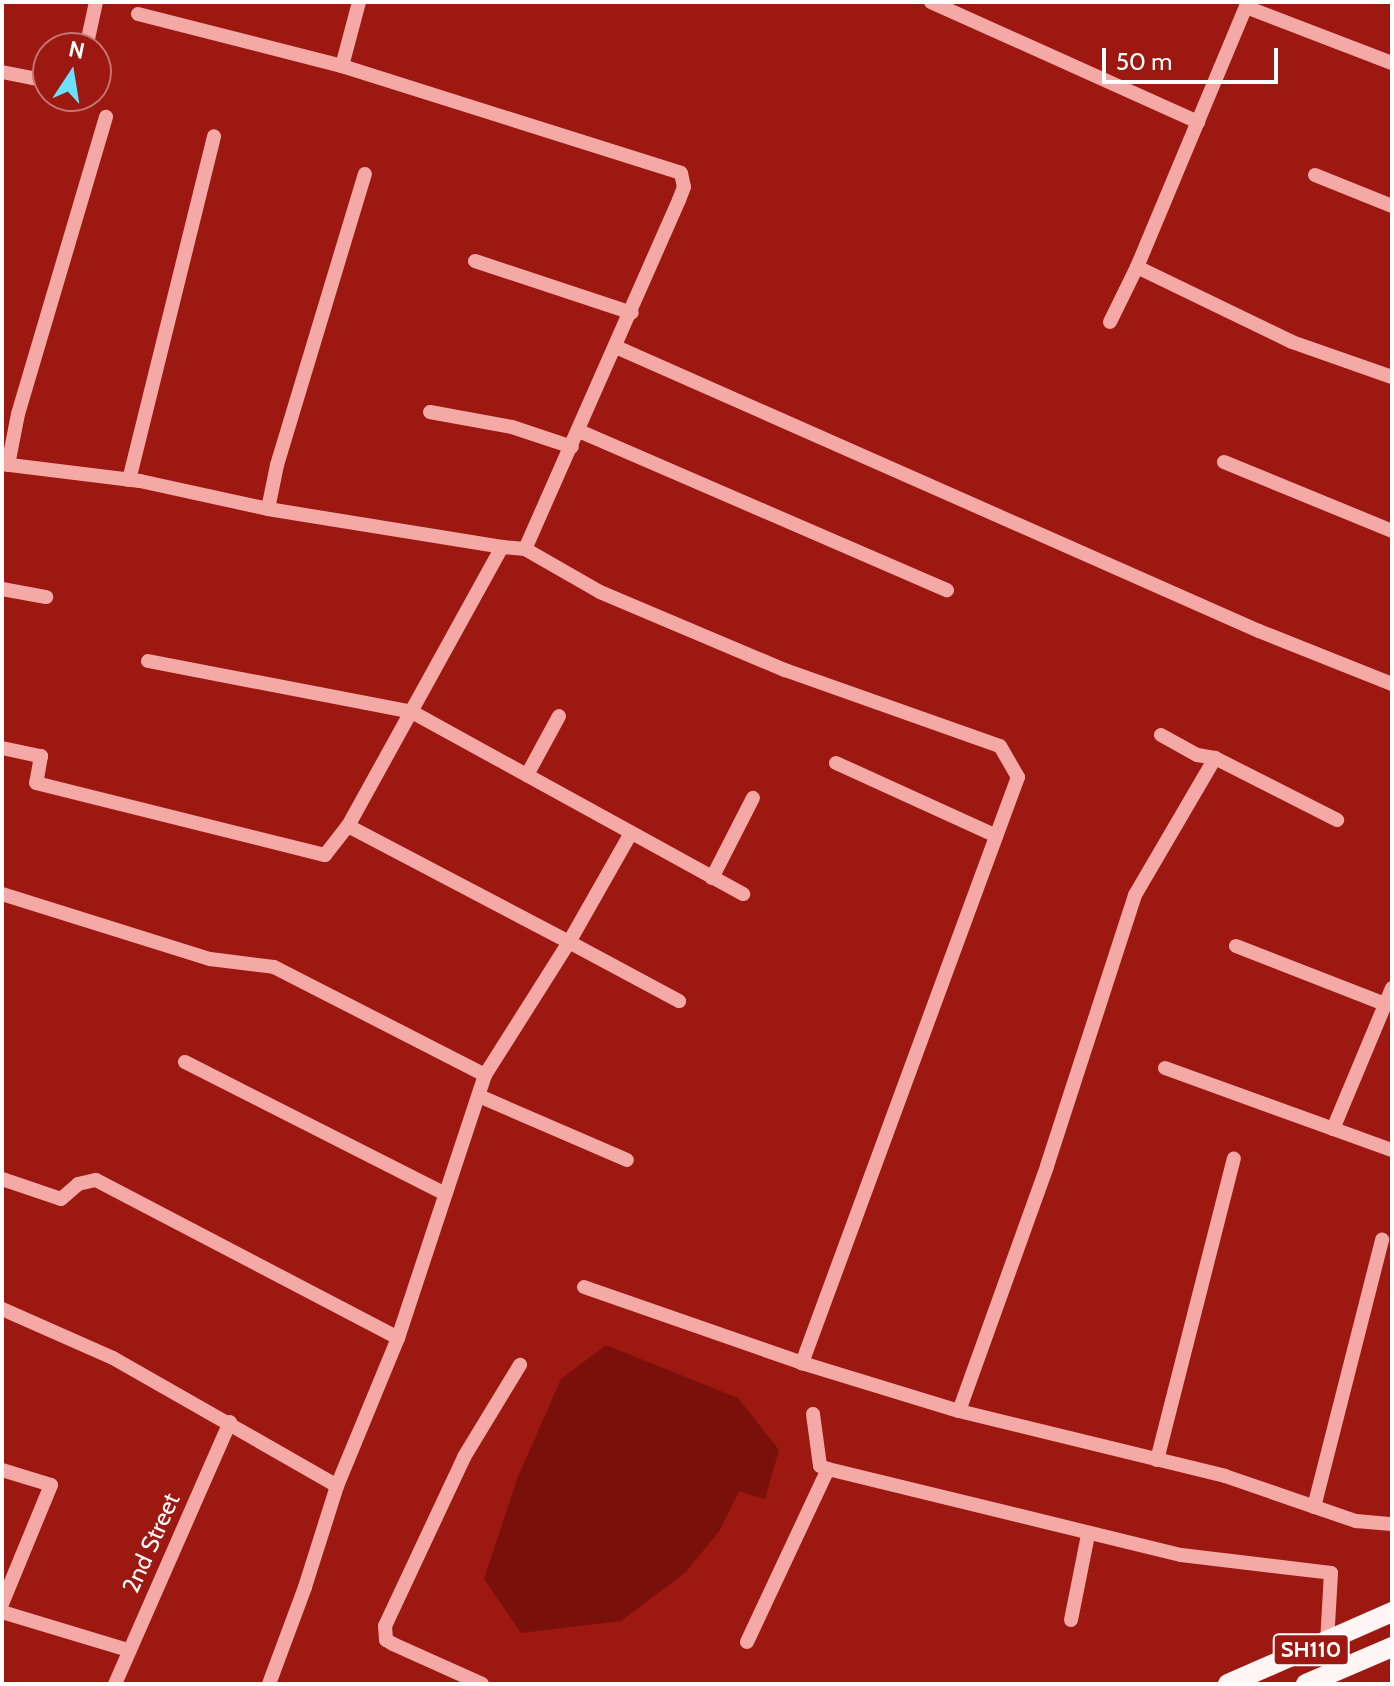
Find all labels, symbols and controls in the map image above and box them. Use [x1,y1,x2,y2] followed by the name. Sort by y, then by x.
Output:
[32,32,112,112] north arrow
[1106,32,1282,82] scale bar
[66,35,87,65] text: N
[1116,47,1172,76] text: 50 m
[116,1489,186,1597] street label: 2nd Street
[1271,1632,1351,1668] road number: SH110

